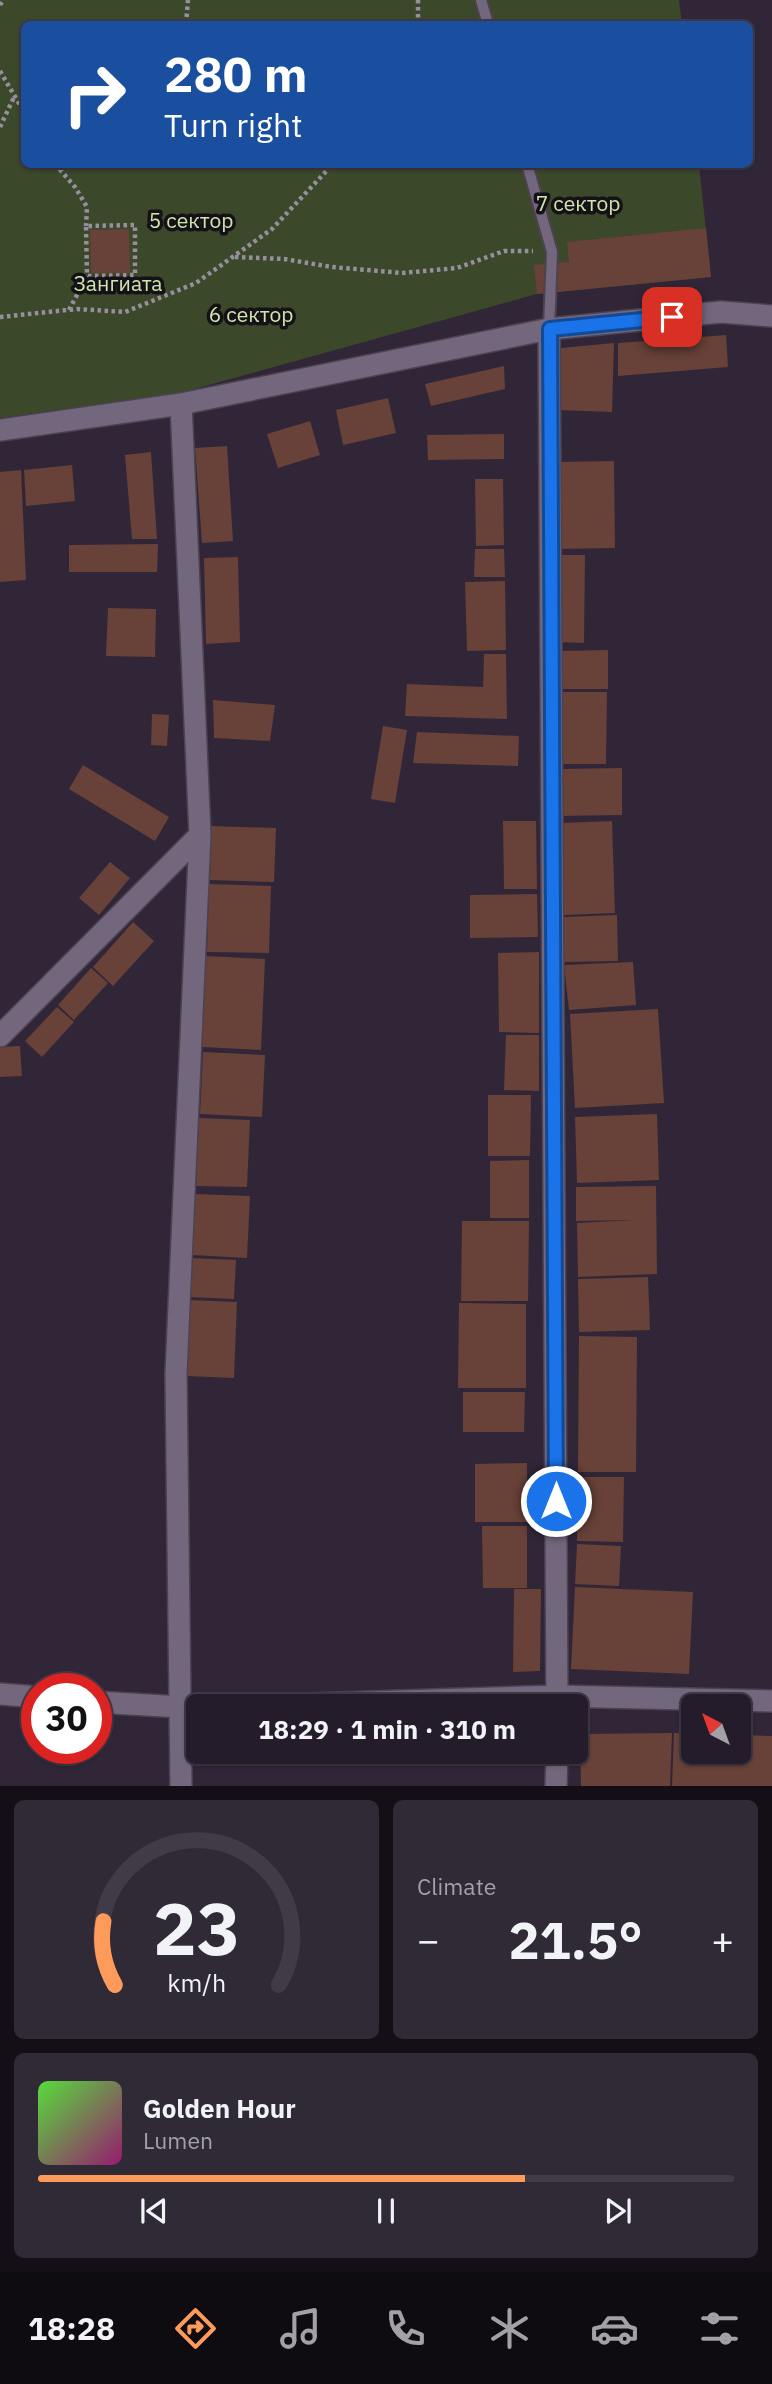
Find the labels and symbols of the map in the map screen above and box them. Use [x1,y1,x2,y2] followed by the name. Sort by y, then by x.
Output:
[536,189,620,217] park label: 7 сектор
[149,206,233,234] park label: 5 сектор
[73,269,163,297] park label: Зангиата
[642,287,702,347] pin
[209,300,293,328] park label: 6 сектор
[519,1464,593,1538] position arrow
[21,1673,112,1764] speed limit sign: 30
[681,1694,751,1764] north arrow

